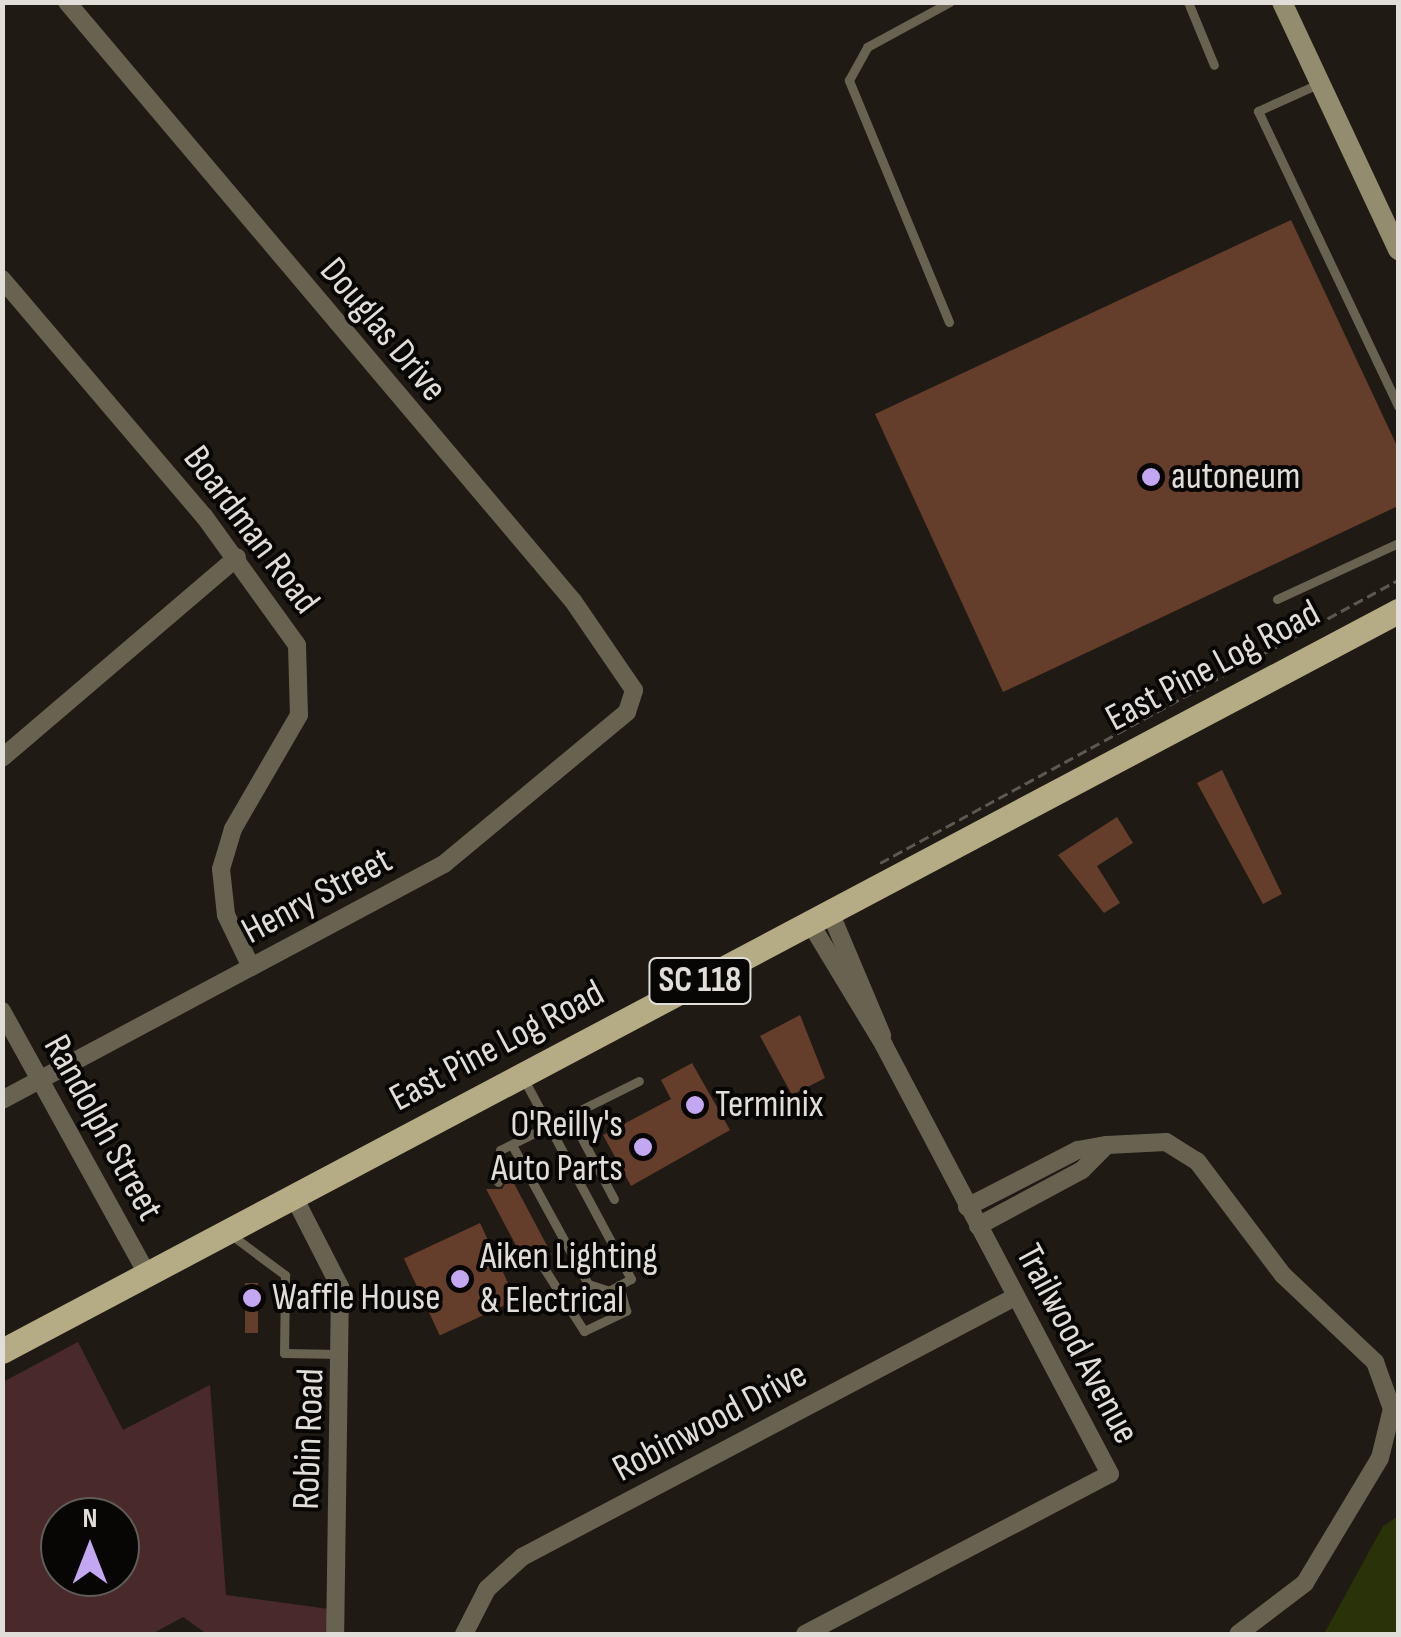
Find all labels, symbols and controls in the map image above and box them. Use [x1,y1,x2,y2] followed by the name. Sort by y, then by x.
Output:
[310,249,456,411] street label: Douglas Drive
[173,437,329,623] street label: Boardman Road
[1171,454,1300,500] place label: autoneum
[1140,466,1162,488] marker: autoneum
[1098,591,1328,741] street label: East Pine Log Road
[234,838,400,954] street label: Henry Street
[648,951,752,1011] road number: SC 118
[382,971,612,1121] street label: East Pine Log Road
[33,1027,173,1229] street label: Randolph Street
[715,1082,823,1128] place label: Terminix
[684,1094,706,1116] marker: Terminix
[491,1102,623,1192] place label: O'Reilly's Auto Parts
[632,1136,654,1158] marker: O'Reilly's Auto Parts
[480,1234,658,1324] place label: Aiken Lighting & Electrical
[1005,1237,1149,1451] street label: Trailwood Avenue
[449,1268,471,1290] marker: Aiken Lighting & Electrical
[272,1275,440,1321] place label: Waffle House
[241,1287,263,1309] marker: Waffle House
[605,1352,815,1492] street label: Robinwood Drive
[284,1368,334,1510] street label: Robin Road
[40,1497,140,1597] north arrow
[83,1502,97,1535] text: N

